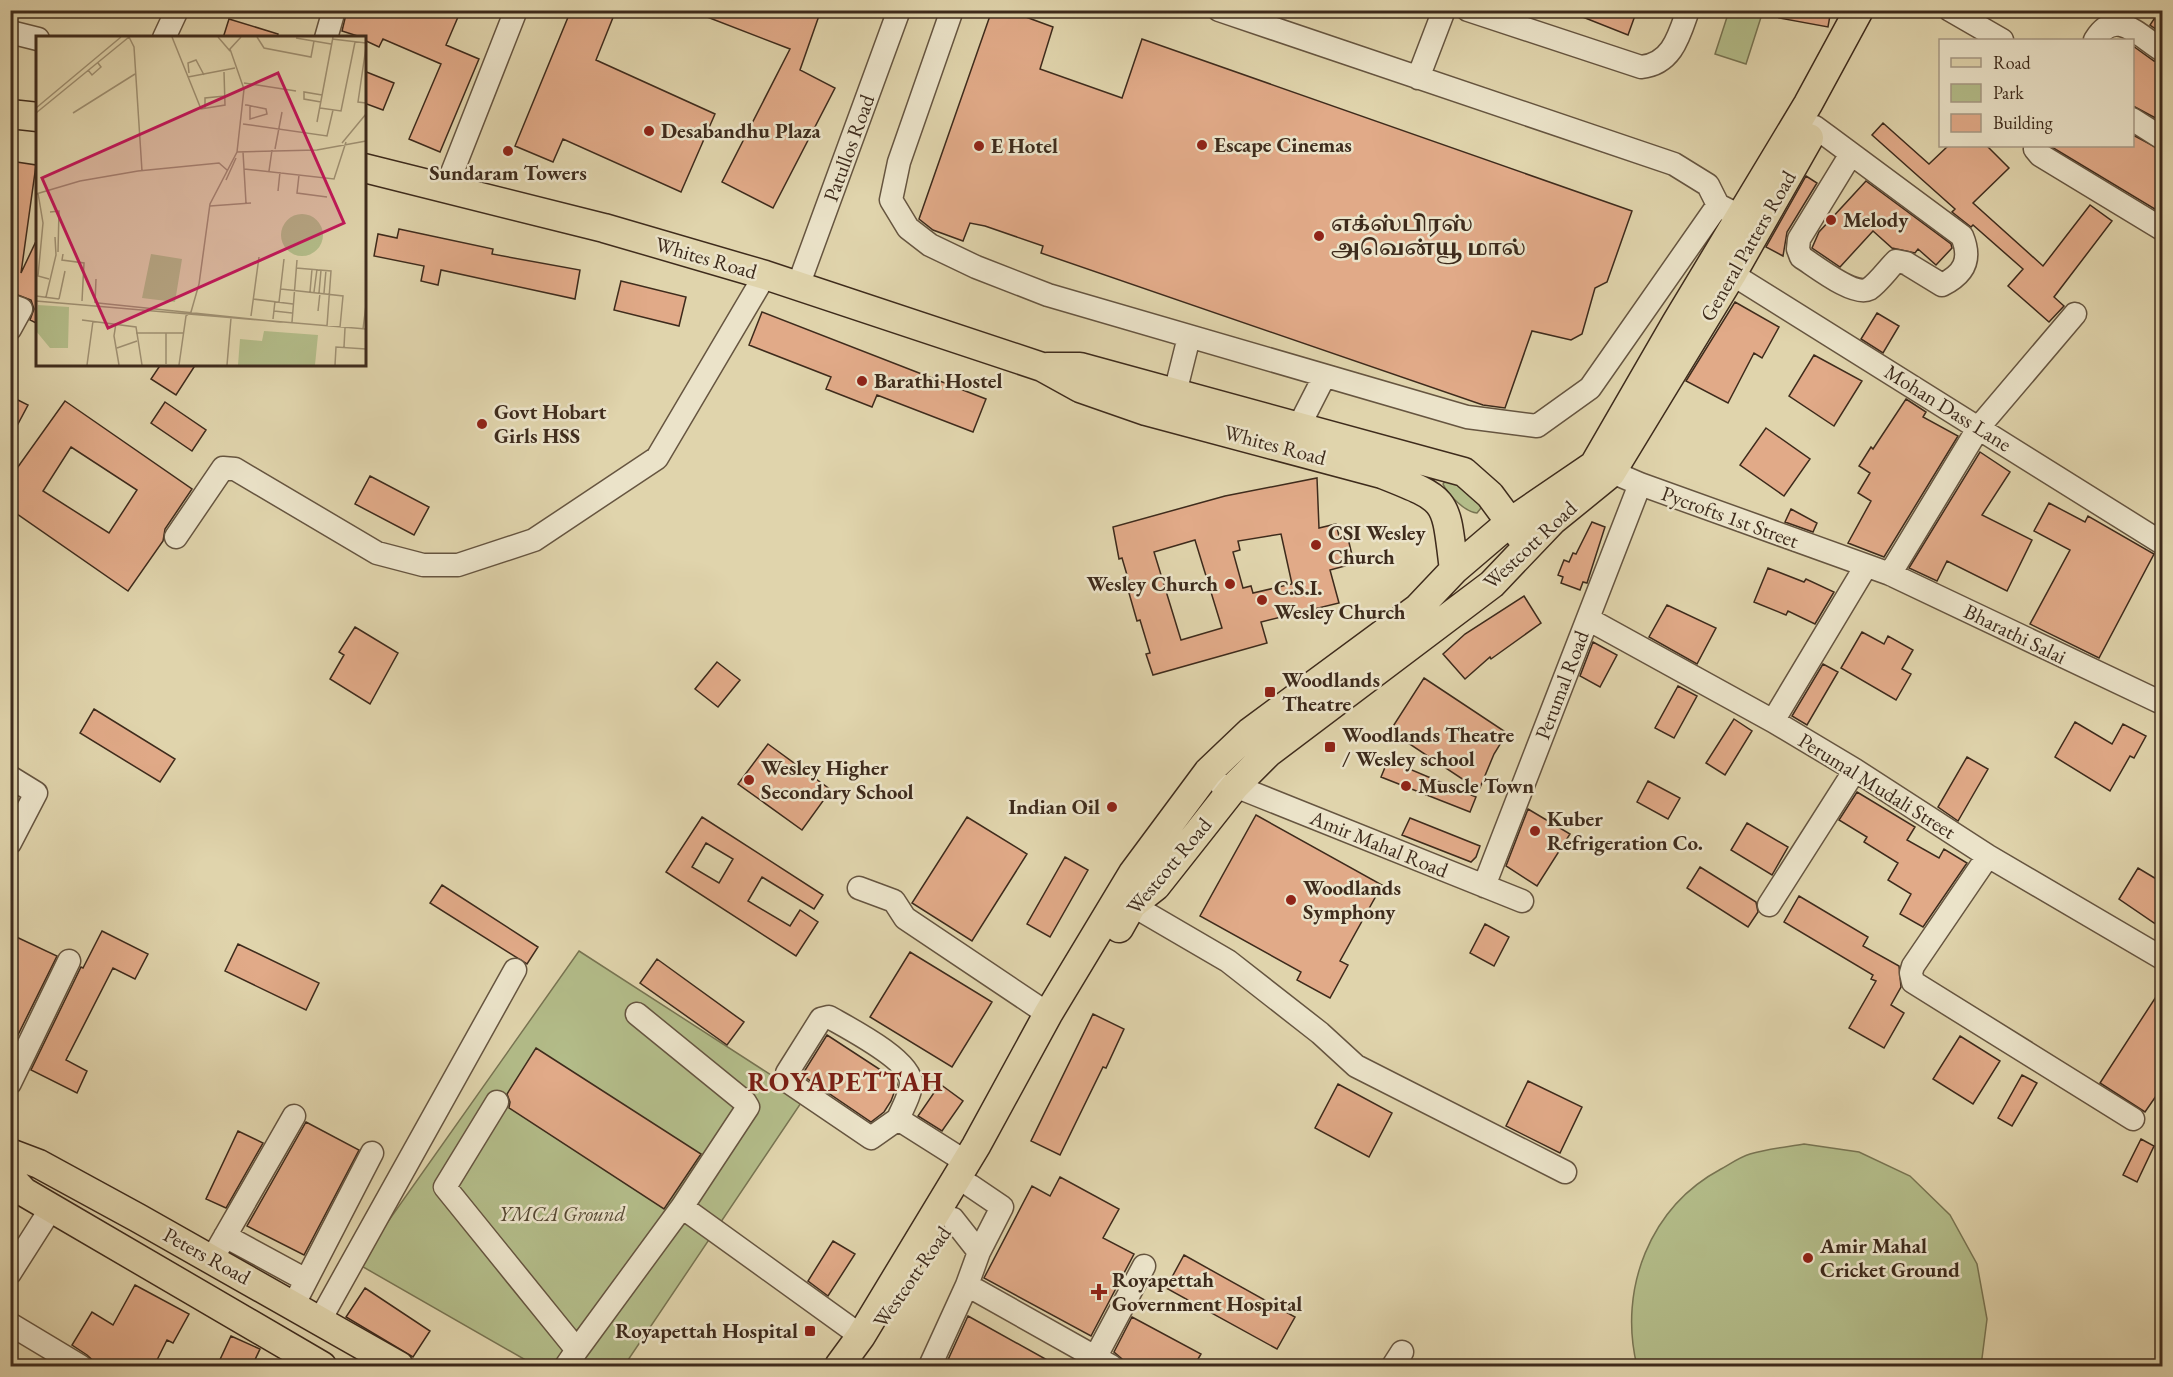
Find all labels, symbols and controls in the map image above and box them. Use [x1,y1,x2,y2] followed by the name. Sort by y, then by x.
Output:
[36,36,366,366] inset map
[1939,39,2134,147] legend
[1993,51,2032,74] text: Road
[1993,81,2024,104] text: Park
[817,90,880,205] street label: Patullos Road
[1993,111,2053,134] text: Building
[661,117,822,144] place label: Desabandhu Plaza
[642,124,656,138] marker: Desabandhu Plaza
[1214,131,1352,158] place label: Escape Cinemas
[991,132,1058,159] place label: E Hotel
[1195,138,1209,152] marker: Escape Cinemas
[972,139,986,153] marker: E Hotel
[501,144,515,158] marker: Sundaram Towers
[429,159,587,186] place label: Sundaram Towers
[1693,165,1802,326] street label: General Patters Road
[1843,206,1909,233] place label: Melody
[1331,210,1526,265] place label: எக்ஸ்பிரஸ் அவென்யூ மால்
[1824,213,1838,227] marker: Melody
[1312,229,1326,243] marker: எக்ஸ்பிரஸ் அவென்யூ மால்
[652,230,761,285] street label: Whites Road
[1880,358,2017,457] street label: Mohan Dass Lane
[874,367,1003,394] place label: Barathi Hostel
[855,374,869,388] marker: Barathi Hostel
[494,398,606,449] place label: Govt Hobart Girls HSS
[475,417,489,431] marker: Govt Hobart Girls HSS
[1221,418,1330,471] street label: Whites Road
[1658,479,1803,554] street label: Pycrofts 1st Street
[1477,494,1582,595] street label: Westcott Road
[1328,519,1427,570] place label: CSI Wesley Church
[1309,538,1323,552] marker: CSI Wesley Church
[1086,570,1218,597] place label: Wesley Church
[1274,574,1406,625] place label: C.S.I. Wesley Church
[1223,577,1237,591] marker: Wesley Church
[1255,593,1269,607] marker: C.S.I. Wesley Church
[1960,597,2071,670] street label: Bharathi Salai
[1528,626,1595,743] street label: Perumal Road
[1282,666,1380,717] place label: Woodlands Theatre
[1263,685,1277,699] marker: Woodlands Theatre
[1342,721,1515,772] place label: Woodlands Theatre / Wesley school
[1794,726,1961,845] street label: Perumal Mudali Street
[1323,740,1337,754] marker: Woodlands Theatre / Wesley school
[761,754,914,805] place label: Wesley Higher Secondary School
[1418,772,1534,799] place label: Muscle Town
[742,773,756,787] marker: Wesley Higher Secondary School
[1399,779,1413,793] marker: Muscle Town
[1008,793,1100,820] place label: Indian Oil
[1105,800,1119,814] marker: Indian Oil
[1305,803,1453,884] street label: Amir Mahal Road
[1547,805,1703,856] place label: Kuber Refrigeration Co.
[1120,811,1217,920] street label: Westcott Road
[1528,824,1542,838] marker: Kuber Refrigeration Co.
[1303,874,1401,925] place label: Woodlands Symphony
[1284,893,1298,907] marker: Woodlands Symphony
[748,1064,944,1099] district label: ROYAPETTAH
[499,1200,626,1227] park label: YMCA Ground
[867,1220,957,1333] street label: Westcott Road
[159,1221,256,1291] street label: Peters Road
[1819,1232,1960,1283] place label: Amir Mahal Cricket Ground
[1801,1251,1815,1265] marker: Amir Mahal Cricket Ground
[1112,1266,1302,1317] place label: Royapettah Government Hospital
[1090,1283,1108,1301] marker: Royapettah Government Hospital
[615,1317,798,1344] place label: Royapettah Hospital
[803,1324,817,1338] marker: Royapettah Hospital

